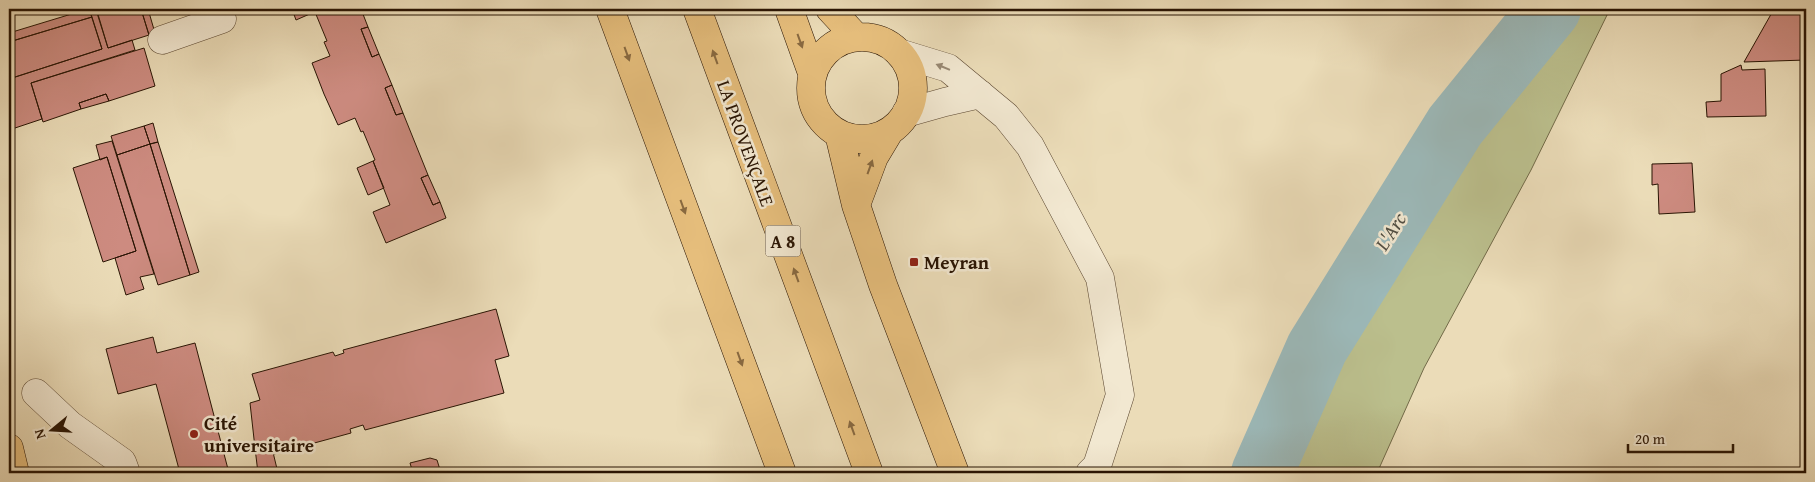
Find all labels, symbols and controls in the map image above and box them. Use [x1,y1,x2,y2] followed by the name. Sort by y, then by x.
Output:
[796,34,804,49] one-way arrow
[624,47,631,62] one-way arrow
[711,50,718,65] one-way arrow
[935,63,950,71] one-way arrow
[710,76,782,210] street label: LA PROVENÇALE
[867,160,874,175] one-way arrow
[679,200,687,215] one-way arrow
[1367,206,1413,256] water label: L'Arc
[766,226,800,256] road number: A 8
[924,248,990,276] place label: Meyran
[908,256,920,268] marker: Meyran
[792,267,800,282] one-way arrow
[737,352,744,367] one-way arrow
[28,404,78,454] north arrow
[204,409,314,459] place label: Cité universitaire
[848,420,855,435] one-way arrow
[1628,422,1732,454] scale bar
[28,426,51,442] text: N
[188,428,200,440] marker: Cité universitaire
[1635,428,1666,449] text: 20 m

